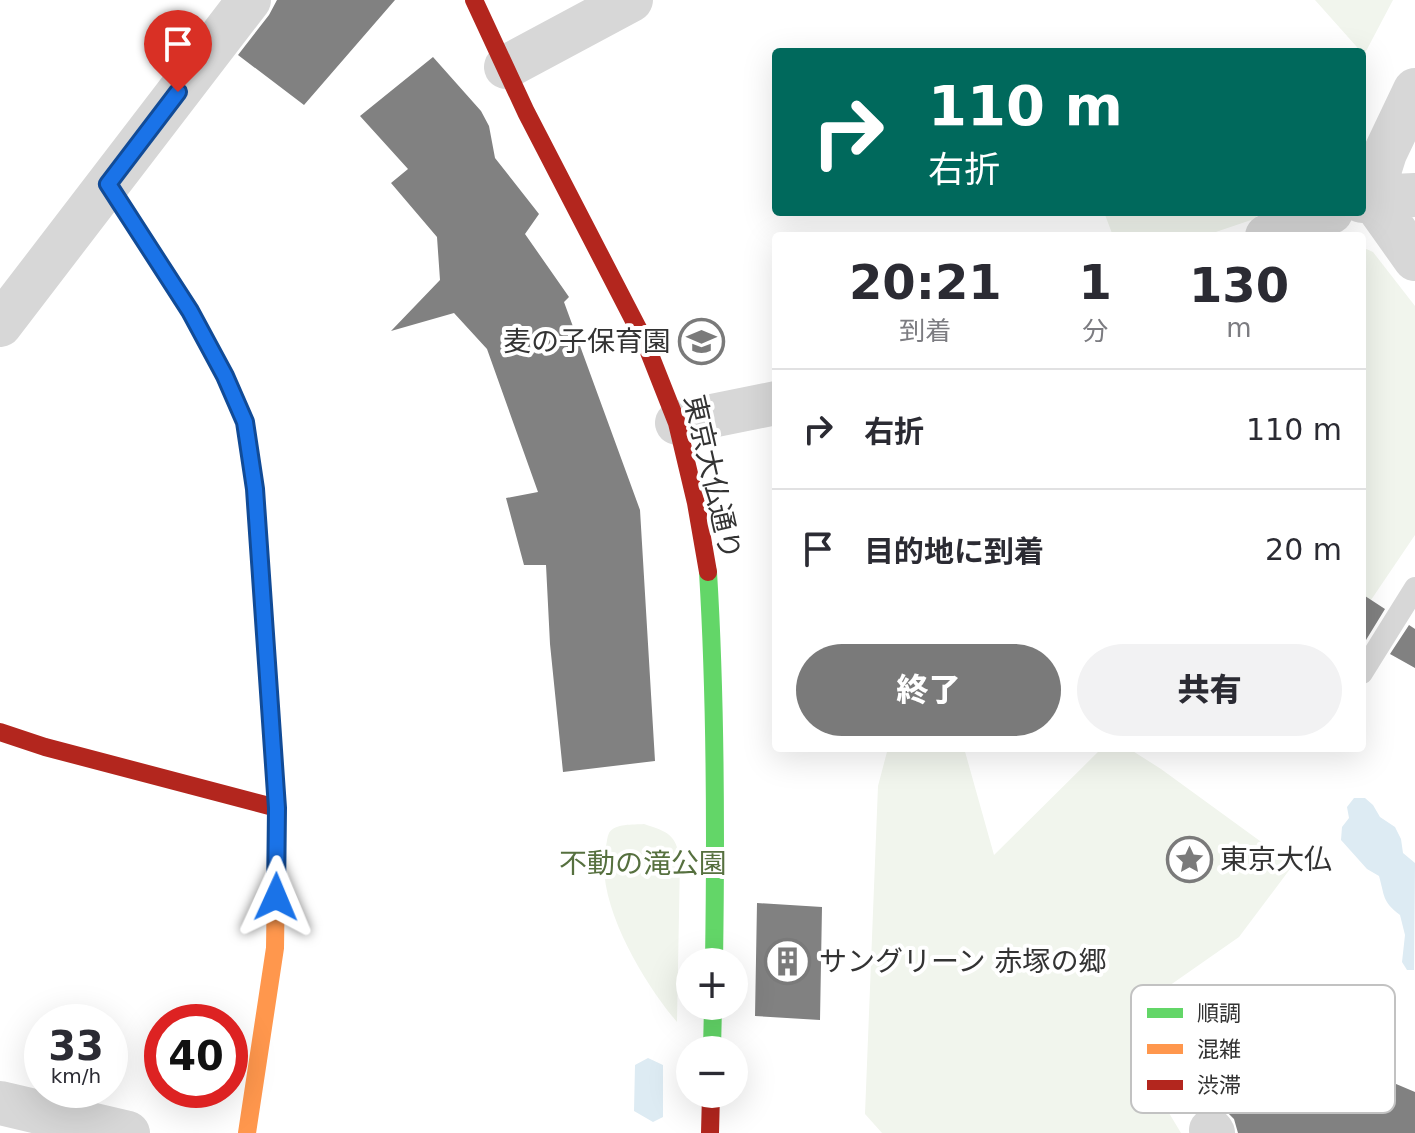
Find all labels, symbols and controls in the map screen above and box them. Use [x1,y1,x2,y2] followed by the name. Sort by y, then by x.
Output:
[144,10,212,92] pin
[156,22,200,66] icon: arrive
[928,73,1123,138] text: 110 m
[796,80,900,184] icon: right
[928,149,1000,190] text: 右折
[849,254,1002,310] text: 20:21
[1079,254,1112,310] text: 1
[1189,257,1289,313] text: 130
[1226,313,1252,343] text: m
[899,316,951,346] text: 到着
[1082,316,1108,346] text: 分
[678,317,726,365] school or university icon: 麦の子保育園
[503,325,671,358] place label: 麦の子保育園
[678,392,747,563] street label: 東京大仏通り
[796,407,840,451] icon: right
[1246,412,1342,447] text: 110 m
[864,414,924,449] text: 右折
[796,527,840,571] icon: arrive
[1265,532,1342,567] text: 20 m
[864,534,1044,569] text: 目的地に到着
[796,644,1061,736] button: 終了
[1077,644,1342,736] button: 共有
[1165,835,1213,883] place icon: 東京大仏
[1220,843,1332,876] place label: 東京大仏
[559,847,727,880] park label: 不動の滝公園
[234,855,318,939] position arrow
[764,937,812,985] building icon: サングリーン 赤塚の郷
[819,945,1107,978] place label: サングリーン 赤塚の郷
[676,948,748,1108] map controls
[676,948,748,1020] button: +
[1131,985,1395,1113] legend
[1197,1001,1241,1026] text: 順調
[144,1004,248,1108] speed limit sign: 40
[48,1023,104,1069] text: 33
[676,1036,748,1108] button: −
[1197,1037,1241,1062] text: 混雑
[51,1064,101,1088] text: km/h
[1197,1073,1241,1098] text: 渋滞

